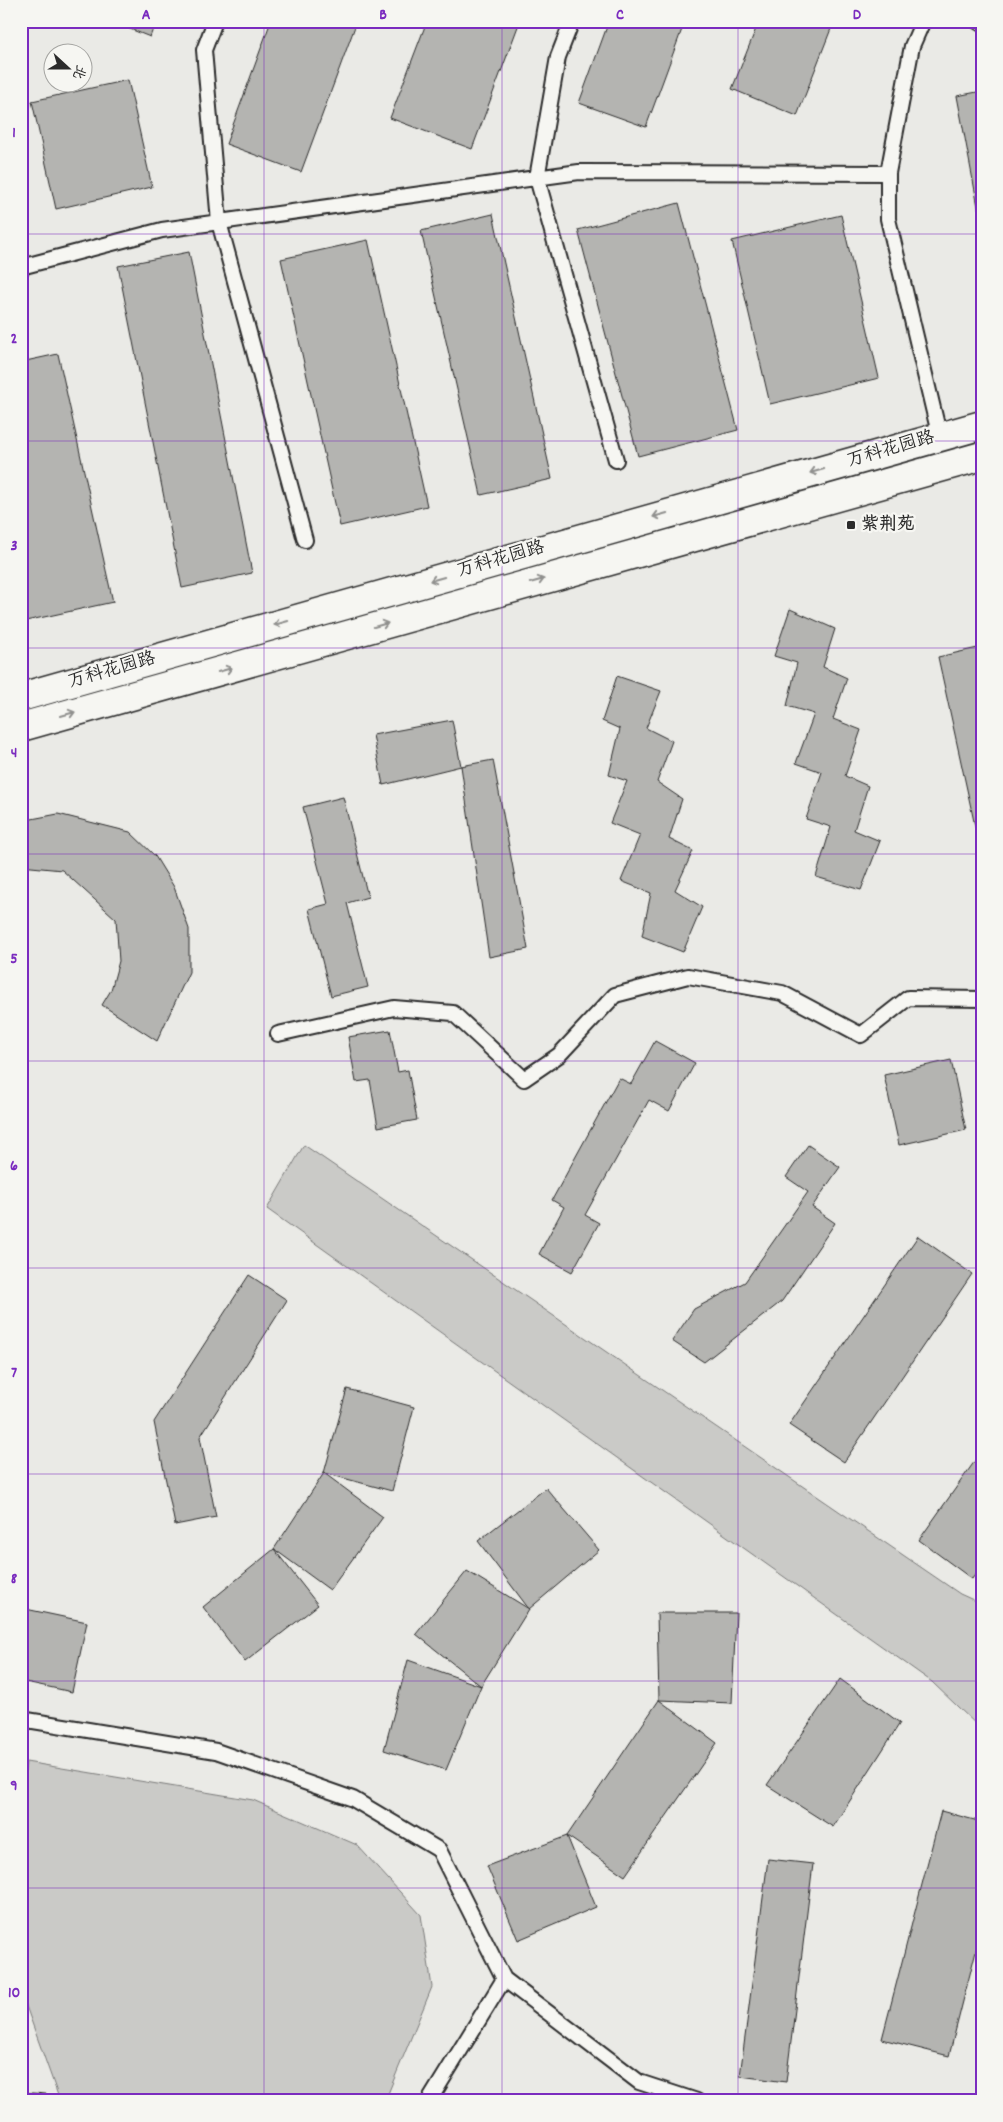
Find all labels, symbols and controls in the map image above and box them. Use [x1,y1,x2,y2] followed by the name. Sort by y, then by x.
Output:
[142,4,151,27] text: A
[379,4,387,27] text: B
[616,4,624,27] text: C
[853,4,862,27] text: D
[42,42,92,92] north arrow
[66,62,90,82] text: 北
[12,122,16,145] text: 1
[11,328,18,351] text: 2
[844,426,938,474] street label: 万科花园路
[809,466,825,476] one-way arrow
[653,511,669,521] one-way arrow
[861,513,915,538] place label: 紫荆苑
[845,519,857,531] marker: 紫荆苑
[10,535,18,558] text: 3
[454,536,548,584] street label: 万科花园路
[429,574,445,584] one-way arrow
[529,576,545,586] one-way arrow
[273,619,289,629] one-way arrow
[372,620,388,630] one-way arrow
[65,647,159,695] street label: 万科花园路
[216,664,232,674] one-way arrow
[60,708,76,718] one-way arrow
[11,742,17,765] text: 4
[10,948,18,971] text: 5
[10,1155,18,1178] text: 6
[11,1362,17,1385] text: 7
[11,1568,18,1591] text: 8
[10,1775,18,1798] text: 9
[8,1982,20,2005] text: 10

